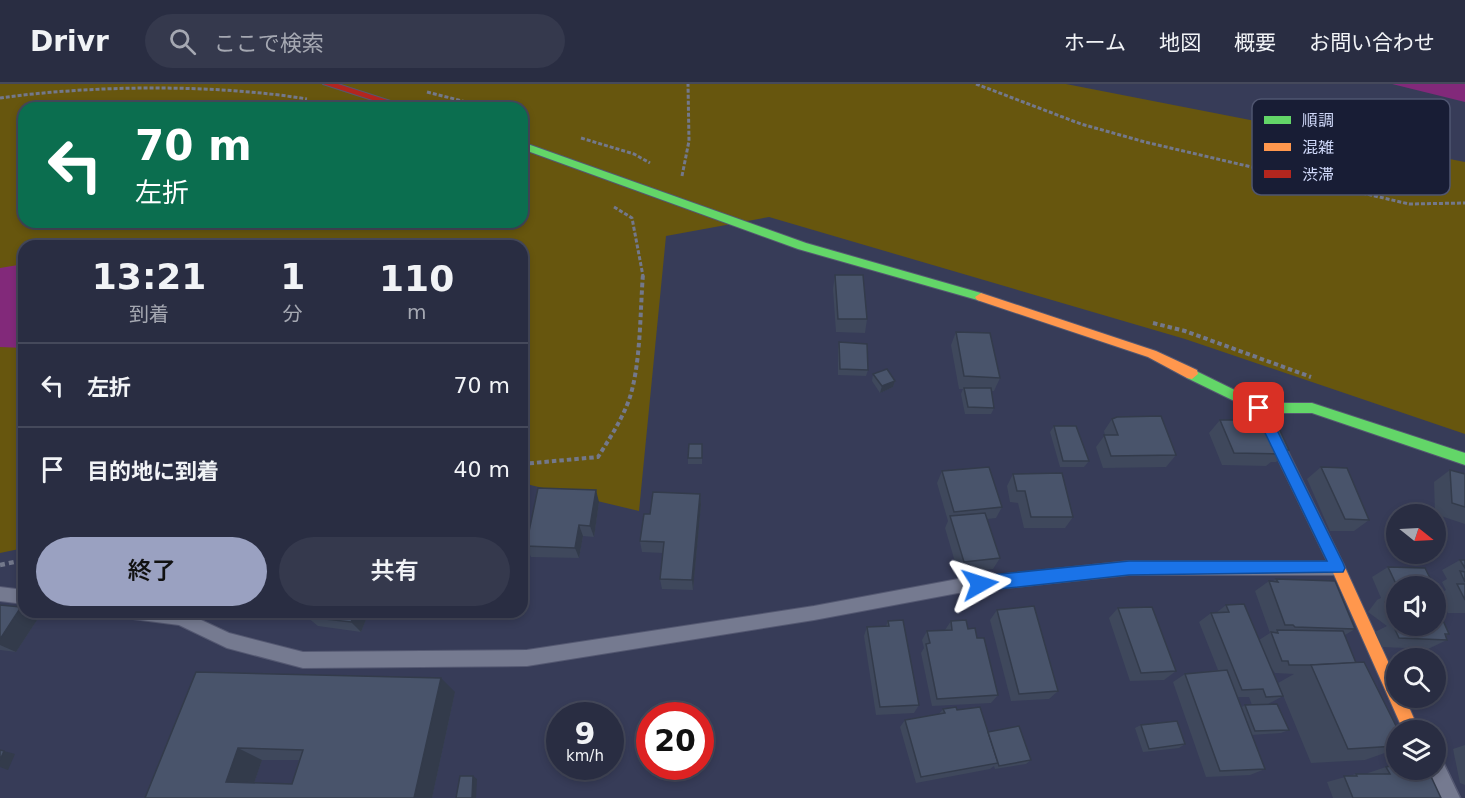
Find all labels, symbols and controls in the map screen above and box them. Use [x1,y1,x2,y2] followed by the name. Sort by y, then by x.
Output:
[145,14,565,68] search box
[30,25,109,58] text: Drivr
[166,25,199,58] icon: search
[214,31,324,56] text: ここで検索
[1064,31,1126,55] text: ホーム
[1159,31,1201,55] text: 地図
[1234,31,1276,55] text: 概要
[1309,31,1435,55] text: お問い合わせ
[1252,99,1450,195] legend
[1302,111,1334,130] text: 順調
[135,121,252,170] text: 70 m
[36,126,114,204] icon: left
[1302,138,1334,157] text: 混雑
[1302,165,1334,184] text: 渋滞
[135,177,189,208] text: 左折
[92,256,206,297] text: 13:21
[280,256,305,297] text: 1
[379,258,454,299] text: 110
[407,300,426,324] text: m
[129,302,169,326] text: 到着
[283,302,303,326] text: 分
[36,369,69,402] icon: left
[454,373,510,398] text: 70 m
[87,375,131,400] text: 左折
[1233,382,1284,433] pin
[1242,391,1275,424] icon: arrive
[36,453,69,486] icon: arrive
[454,457,510,482] text: 40 m
[87,459,219,484] text: 目的地に到着
[1386,504,1446,564] north arrow
[1386,504,1446,780] map controls
[36,537,267,606] button: 終了
[279,537,510,606] button: 共有
[948,552,1012,616] position arrow
[1386,576,1446,636] button: sound
[1386,648,1446,708] button: search
[636,702,714,780] speed limit sign: 20
[575,716,595,751] text: 9
[1386,720,1446,780] button: layers
[566,747,604,765] text: km/h

